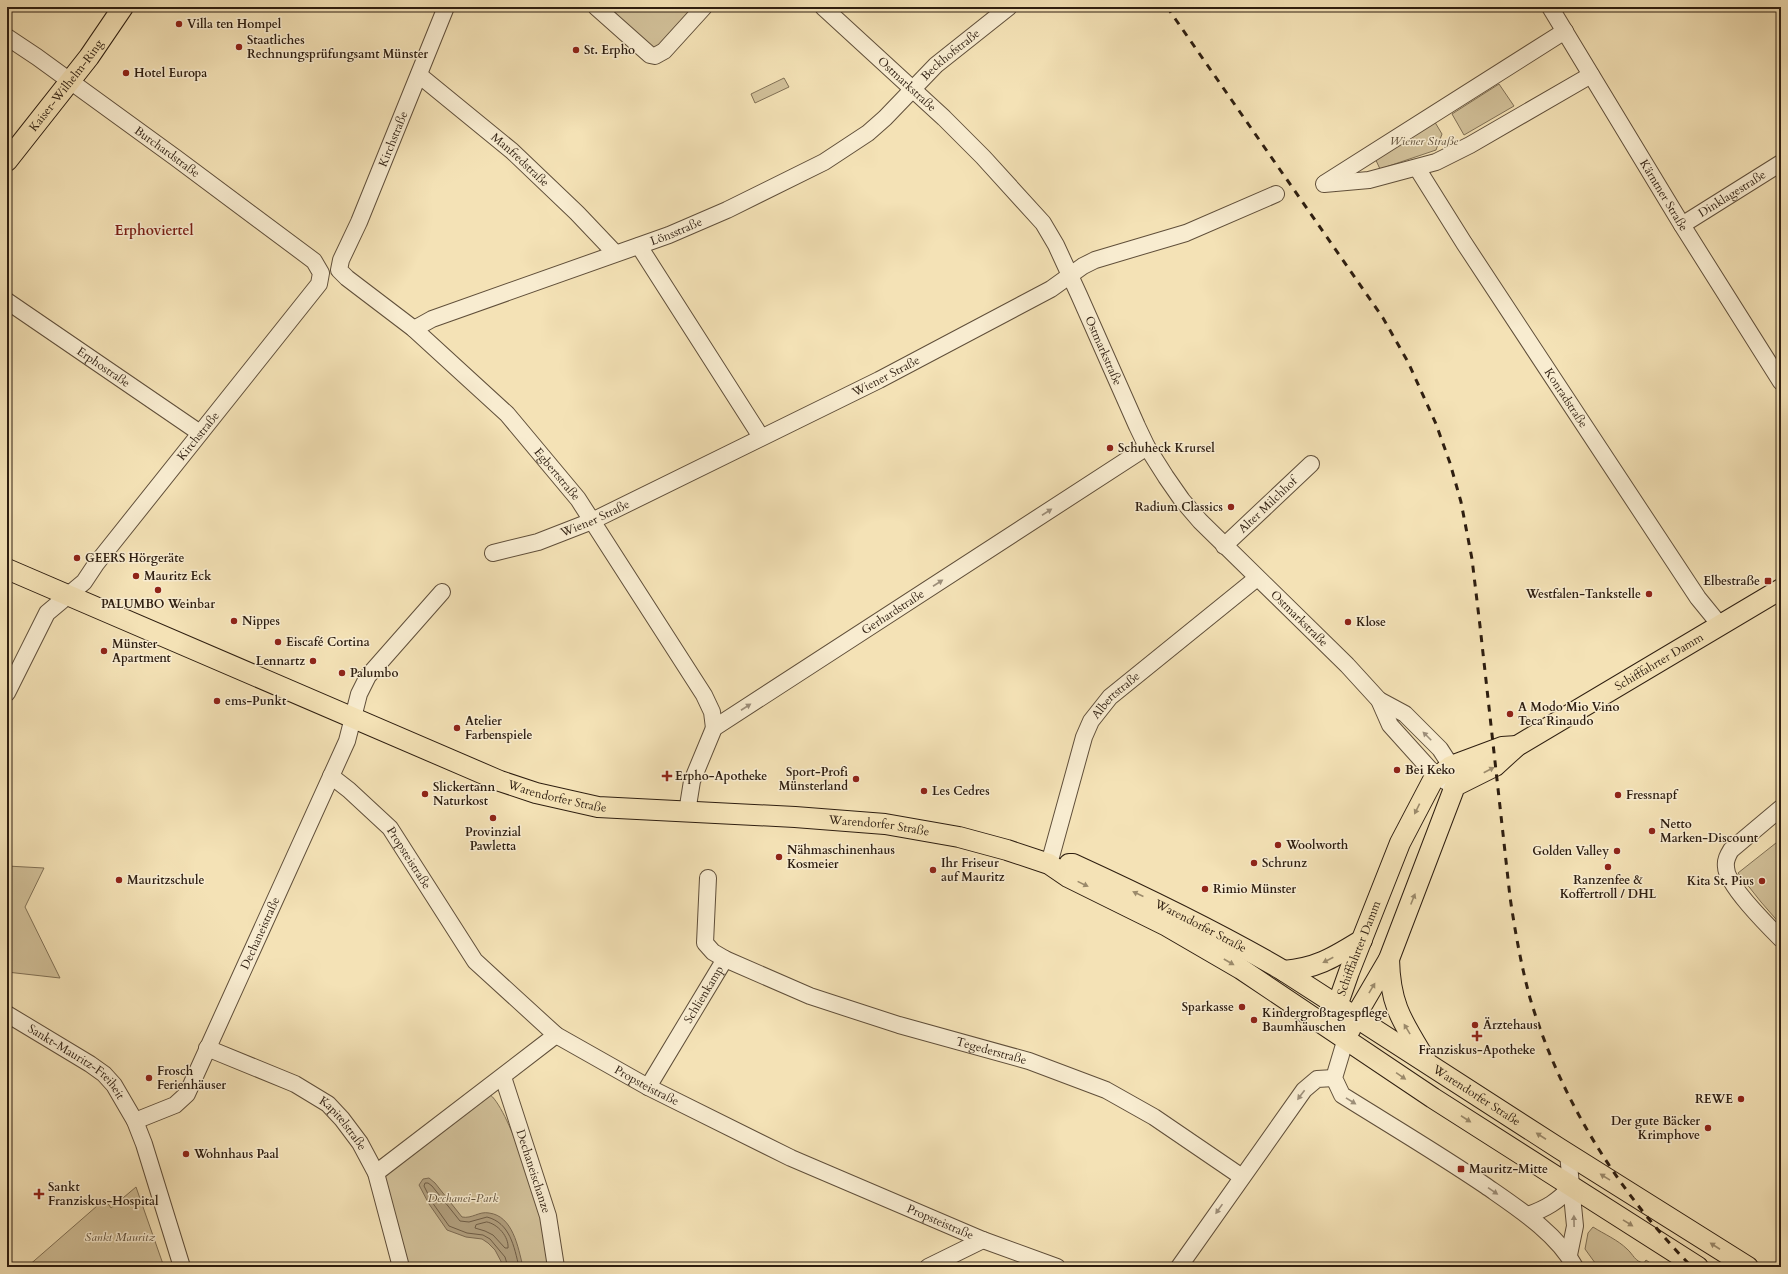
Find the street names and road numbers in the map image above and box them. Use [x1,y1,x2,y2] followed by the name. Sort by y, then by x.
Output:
[917,25,983,84] street label: Beckhofstraße
[25,36,107,135] street label: Kaiser-Wilhelm-Ring
[874,53,940,115] street label: Ostmarkstraße
[375,109,411,169] street label: Kirchstraße
[131,122,203,181] street label: Burchardstraße
[488,129,553,190] street label: Manfredstraße
[1636,156,1692,234] street label: Kärntner Straße
[1695,167,1769,221] street label: Dinklagestraße
[648,214,705,249] street label: Lönsstraße
[1081,313,1126,388] street label: Ostmarkstraße
[74,343,133,391] street label: Erphostraße
[849,352,922,400] street label: Wiener Straße
[1541,365,1592,431] street label: Konradstraße
[173,408,223,464] street label: Kirchstraße
[530,444,584,504] street label: Egbertstraße
[1235,472,1302,536] street label: Alter Milchhof
[557,496,632,541] street label: Wiener Straße
[858,586,927,638] street label: Gerhardstraße
[1267,587,1332,650] street label: Ostmarkstraße
[1612,629,1707,694] street label: Schifffahrter Damm
[1088,668,1143,722] street label: Albertstraße
[505,776,607,815] street label: Warendorfer Straße
[827,812,931,840] street label: Warendorfer Straße
[383,824,435,892] street label: Propsteistraße
[237,894,283,972] street label: Dechaneistraße
[1151,895,1249,956] street label: Warendorfer Straße
[1333,898,1385,998] street label: Schifffahrter Damm
[680,962,727,1026] street label: Schlienkamp
[25,1020,129,1102] street label: Sankt-Mauritz-Freiheit
[954,1033,1028,1068] street label: Tegederstraße
[1429,1061,1524,1129] street label: Warendorfer Straße
[611,1062,682,1109] street label: Propsteistraße
[316,1093,370,1153] street label: Kapitelstraße
[512,1127,555,1215] street label: Dechaneischanze
[905,1200,976,1243] street label: Propsteistraße

